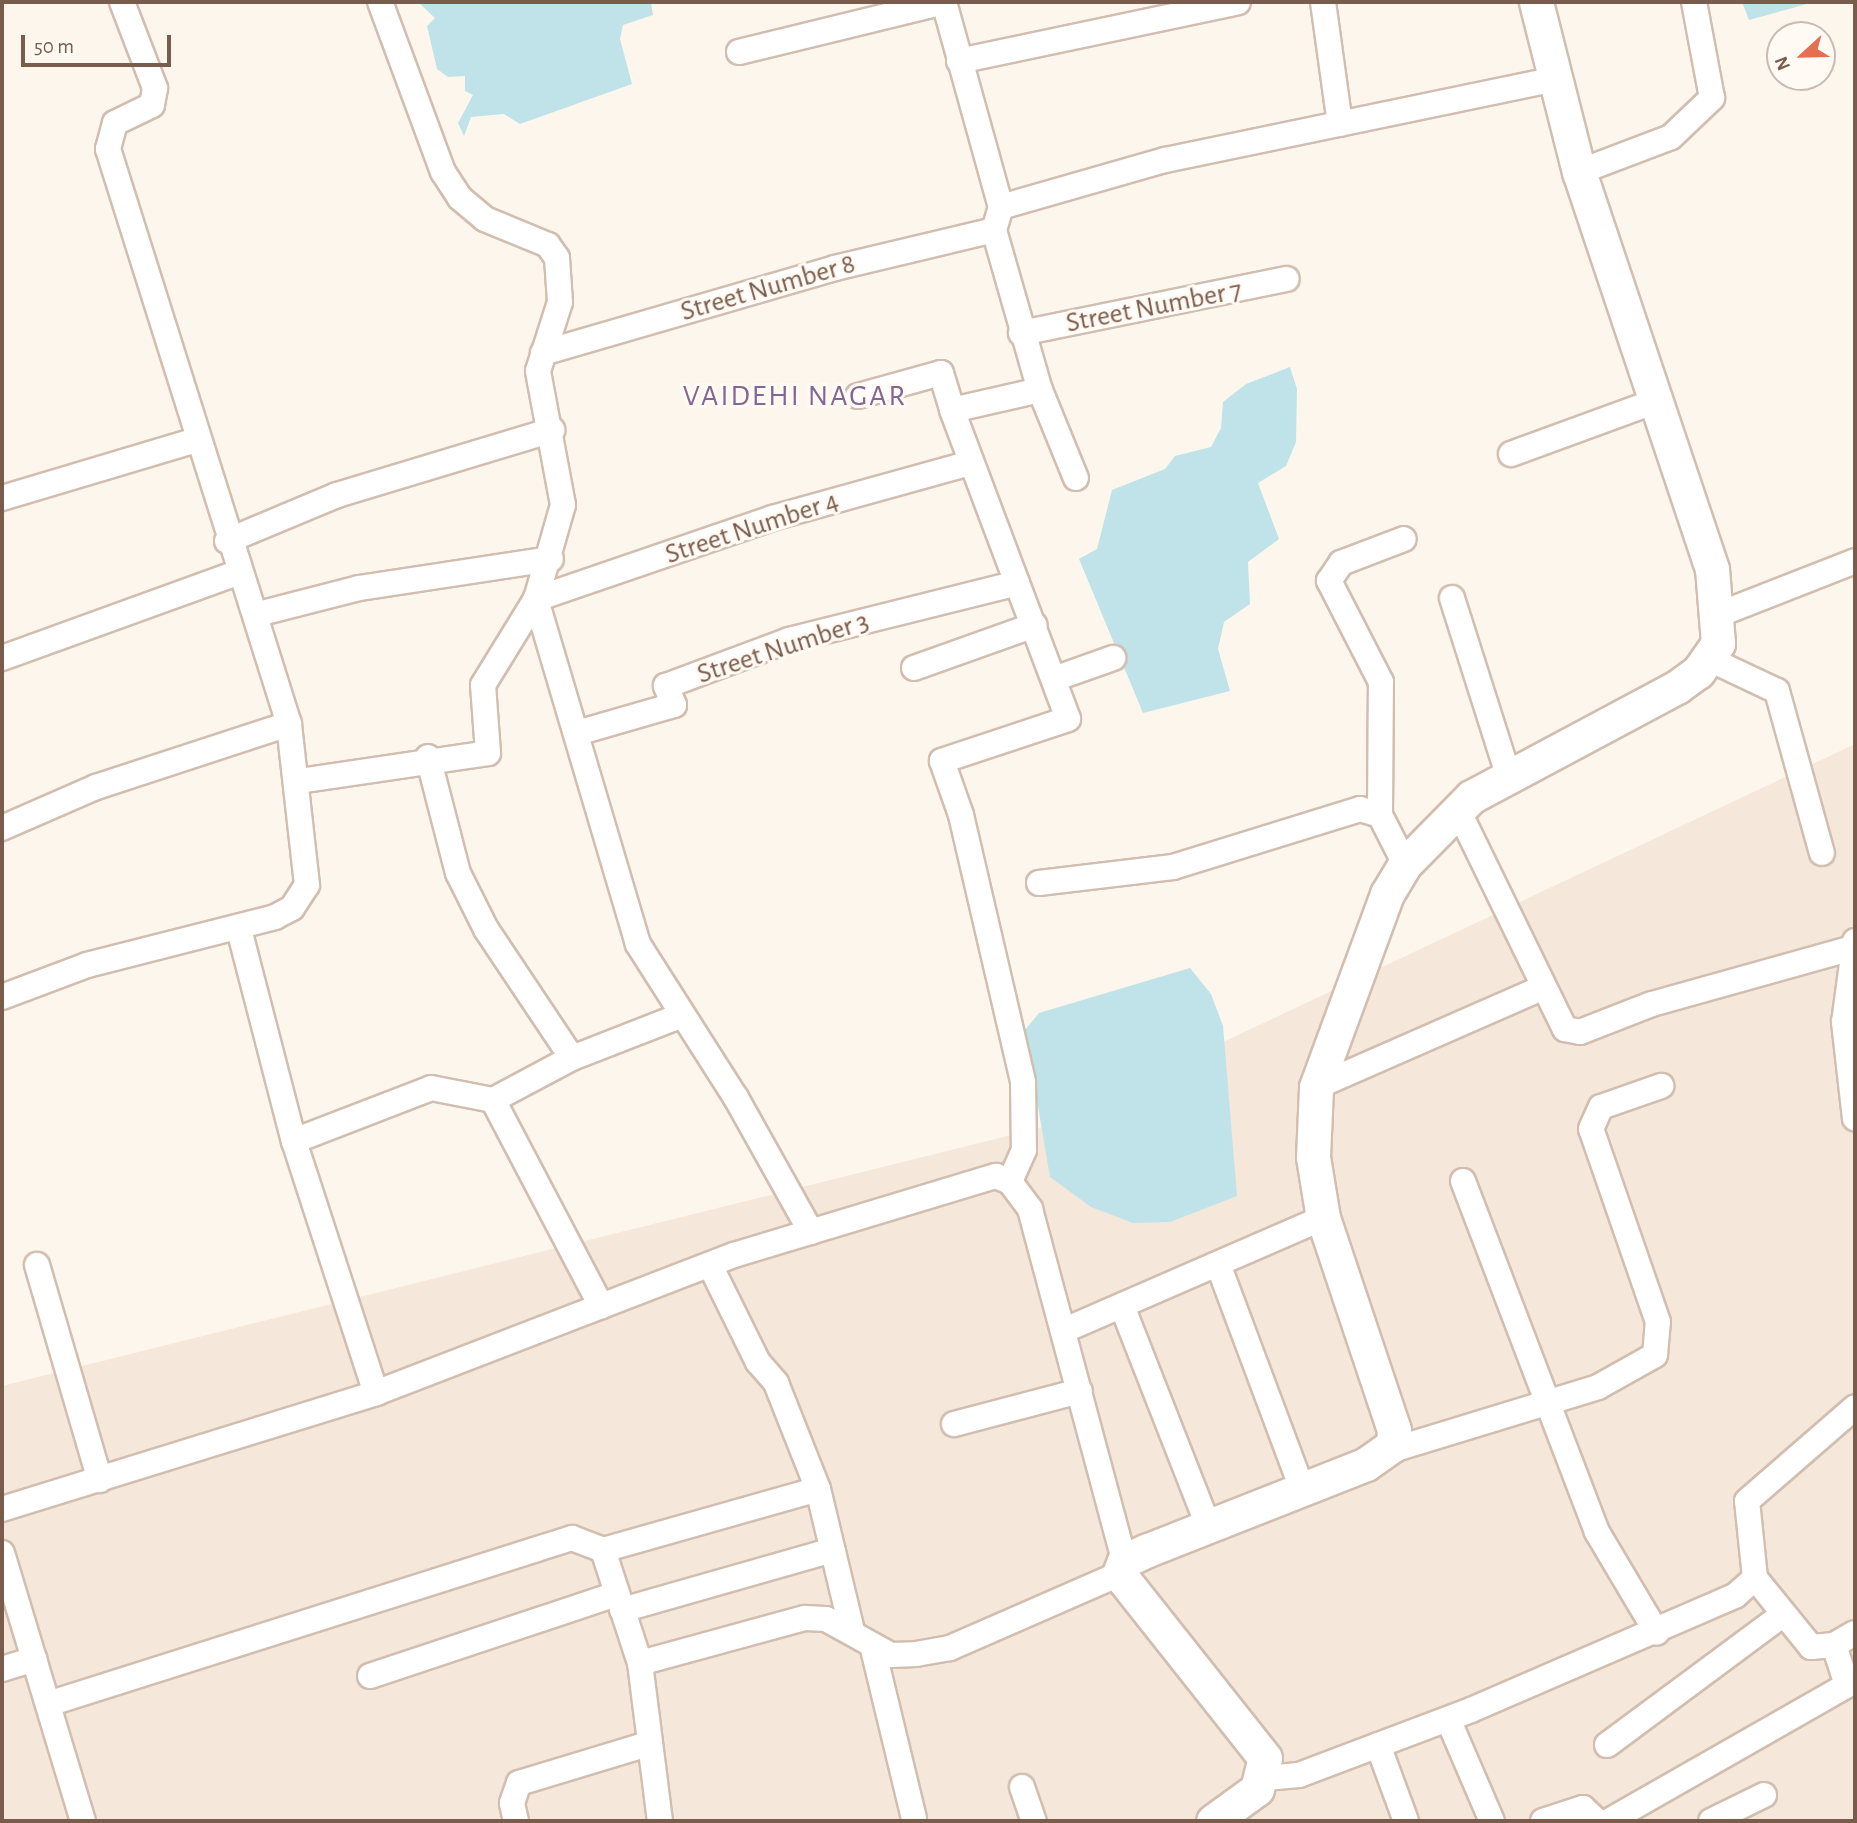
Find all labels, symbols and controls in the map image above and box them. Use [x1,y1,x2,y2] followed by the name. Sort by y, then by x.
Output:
[24,21,175,65] scale bar
[1766,21,1836,91] north arrow
[34,36,74,57] text: 50 m
[1772,54,1794,73] text: N
[677,247,859,329] street label: Street Number 8
[1063,273,1245,341] street label: Street Number 7
[684,378,906,414] district label: VAIDEHI NAGAR
[661,484,843,572] street label: Street Number 4
[693,604,873,692] street label: Street Number 3

